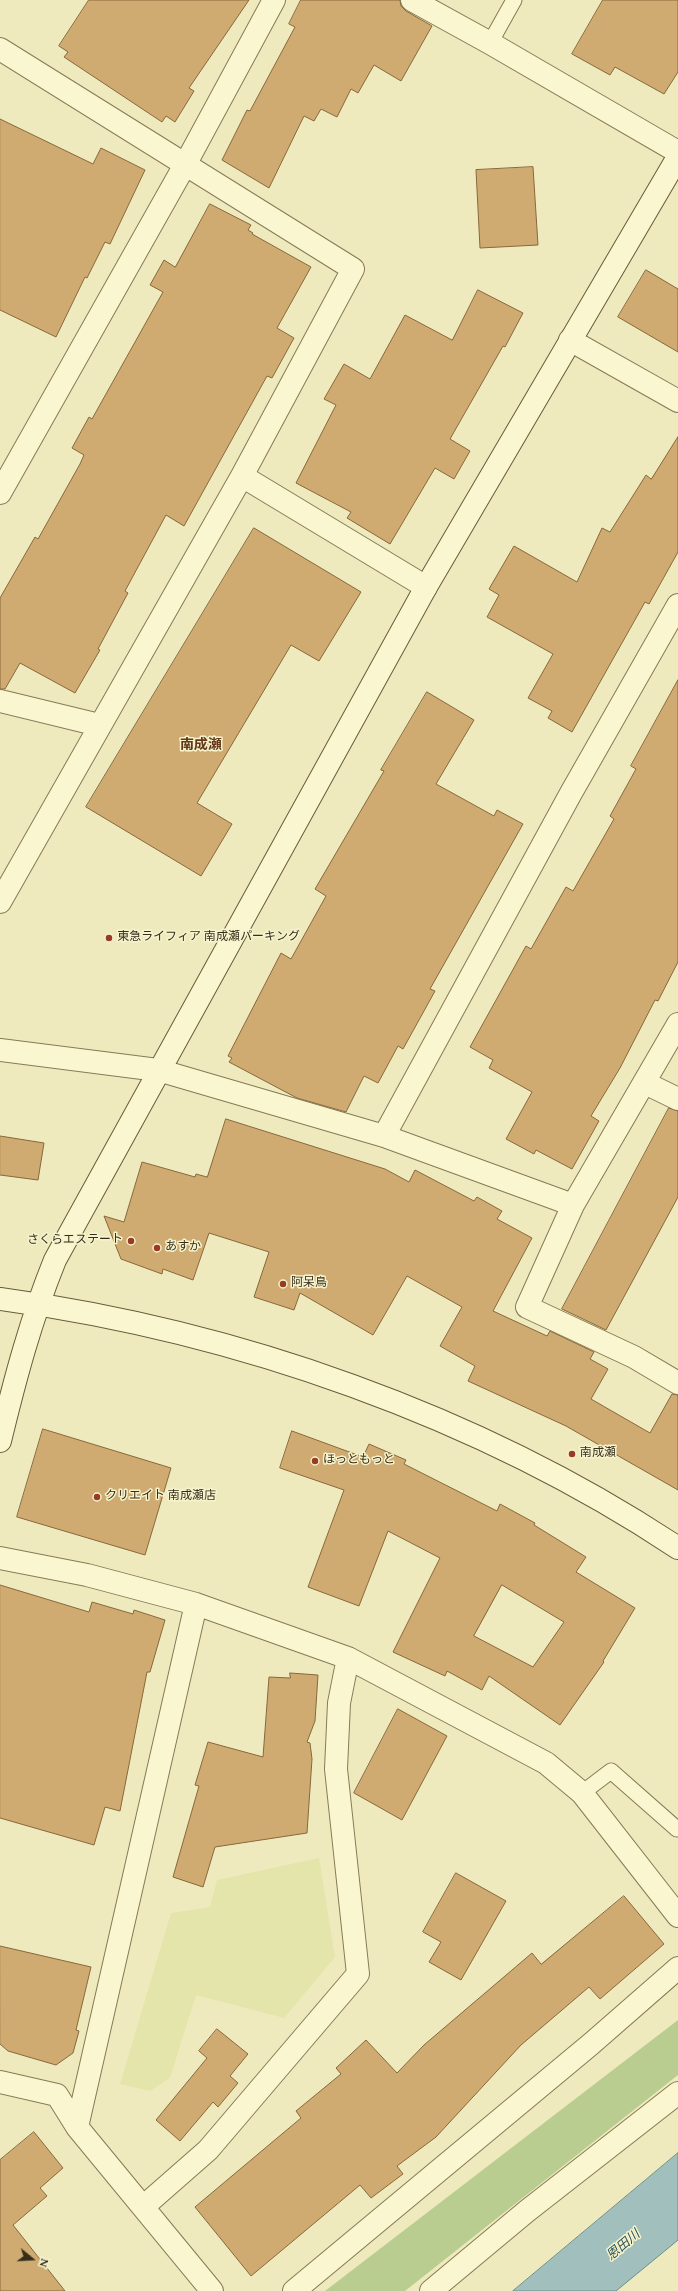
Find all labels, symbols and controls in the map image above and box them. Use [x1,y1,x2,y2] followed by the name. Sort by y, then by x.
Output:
[180,738,222,754] district label: 南成瀬
[117,931,300,945] place label: 東急ライフィア 南成瀬パーキング
[104,933,114,943] marker: 東急ライフィア 南成瀬パーキング
[27,1234,123,1248] place label: さくらエステート
[126,1236,136,1246] marker: さくらエステート
[165,1241,201,1255] place label: あすか
[152,1243,162,1253] marker: あすか
[291,1277,327,1291] place label: 阿呆鳥
[278,1279,288,1289] marker: 阿呆鳥
[580,1447,616,1461] place label: 南成瀬
[567,1449,577,1459] marker: 南成瀬
[323,1454,395,1468] place label: ほっともっと
[310,1456,320,1466] marker: ほっともっと
[105,1490,216,1504] place label: クリエイト 南成瀬店
[92,1492,102,1502] marker: クリエイト 南成瀬店
[604,2227,644,2265] water label: 恩田川
[12,2239,52,2279] north arrow
[34,2256,53,2270] text: N

